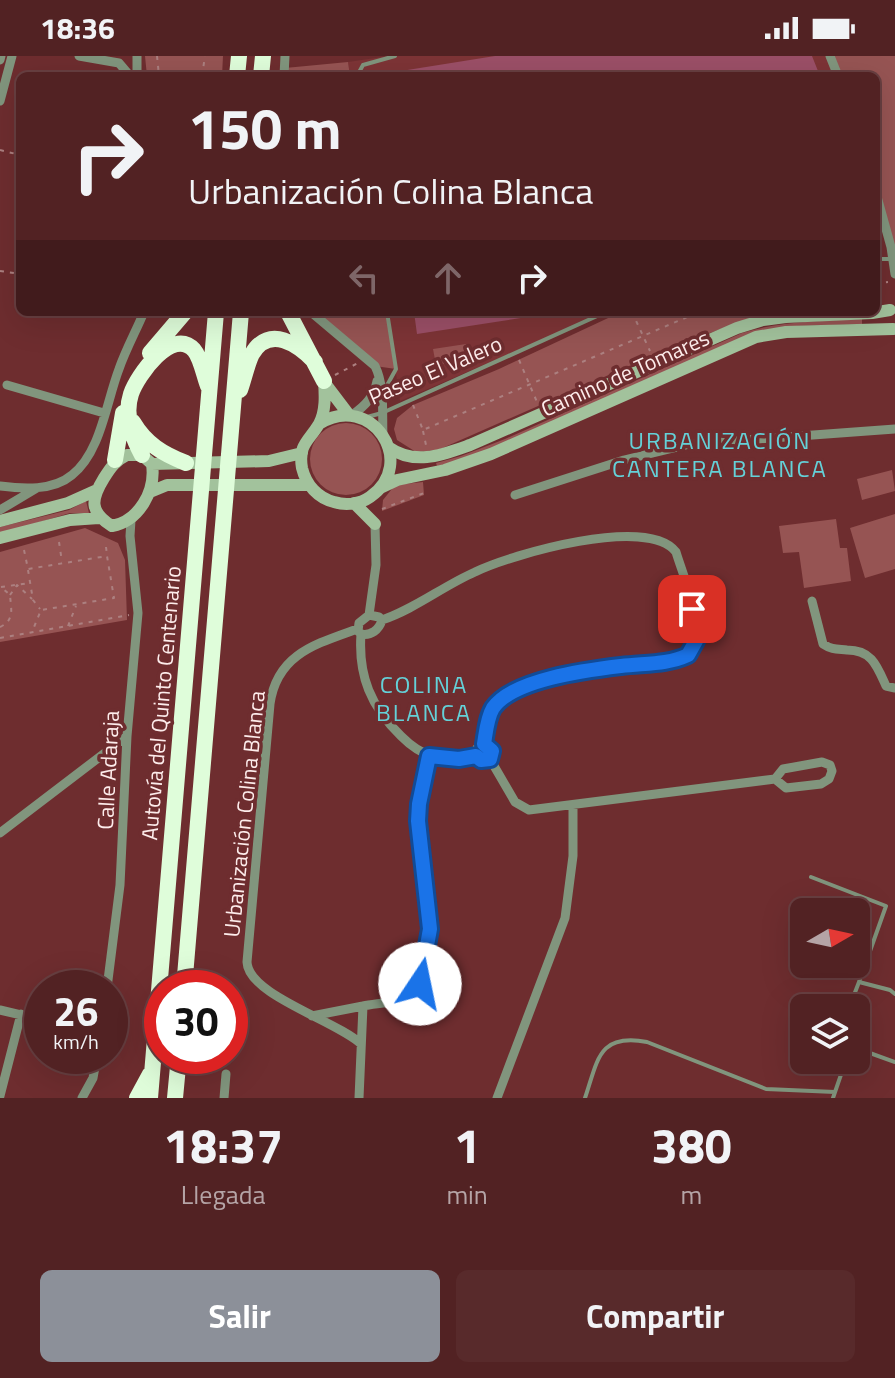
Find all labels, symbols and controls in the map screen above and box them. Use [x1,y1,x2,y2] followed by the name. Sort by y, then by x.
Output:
[40,5,115,51] text: 18:36
[188,86,341,171] text: 150 m
[56,104,160,208] icon: right
[188,163,593,218] text: Urbanización Colina Blanca
[342,256,386,300] icon: left
[426,256,470,300] icon: ahead
[510,256,554,300] icon: right
[535,321,715,425] street label: Camino de Tomares
[363,327,507,413] street label: Paseo El Valero
[612,422,828,486] district label: URBANIZACIÓN CANTERA BLANCA
[132,564,190,842] street label: Autovía del Quinto Centenario
[658,575,726,643] pin
[670,587,714,631] icon: arrive
[376,666,472,730] district label: COLINA BLANCA
[214,689,274,939] street label: Urbanización Colina Blanca
[88,710,128,830] street label: Calle Adaraja
[790,898,870,978] north arrow
[790,898,870,1074] map controls
[378,942,462,1026] position arrow
[144,970,248,1074] speed limit sign: 30
[54,981,98,1042] text: 26
[790,994,870,1074] button: layers
[53,1026,99,1057] text: km/h
[163,1109,283,1182] text: 18:37
[454,1109,481,1182] text: 1
[651,1109,732,1182] text: 380
[181,1175,266,1214] text: Llegada
[446,1175,488,1214] text: min
[681,1175,702,1214] text: m
[40,1270,440,1362] button: Salir
[456,1270,855,1362] button: Compartir

